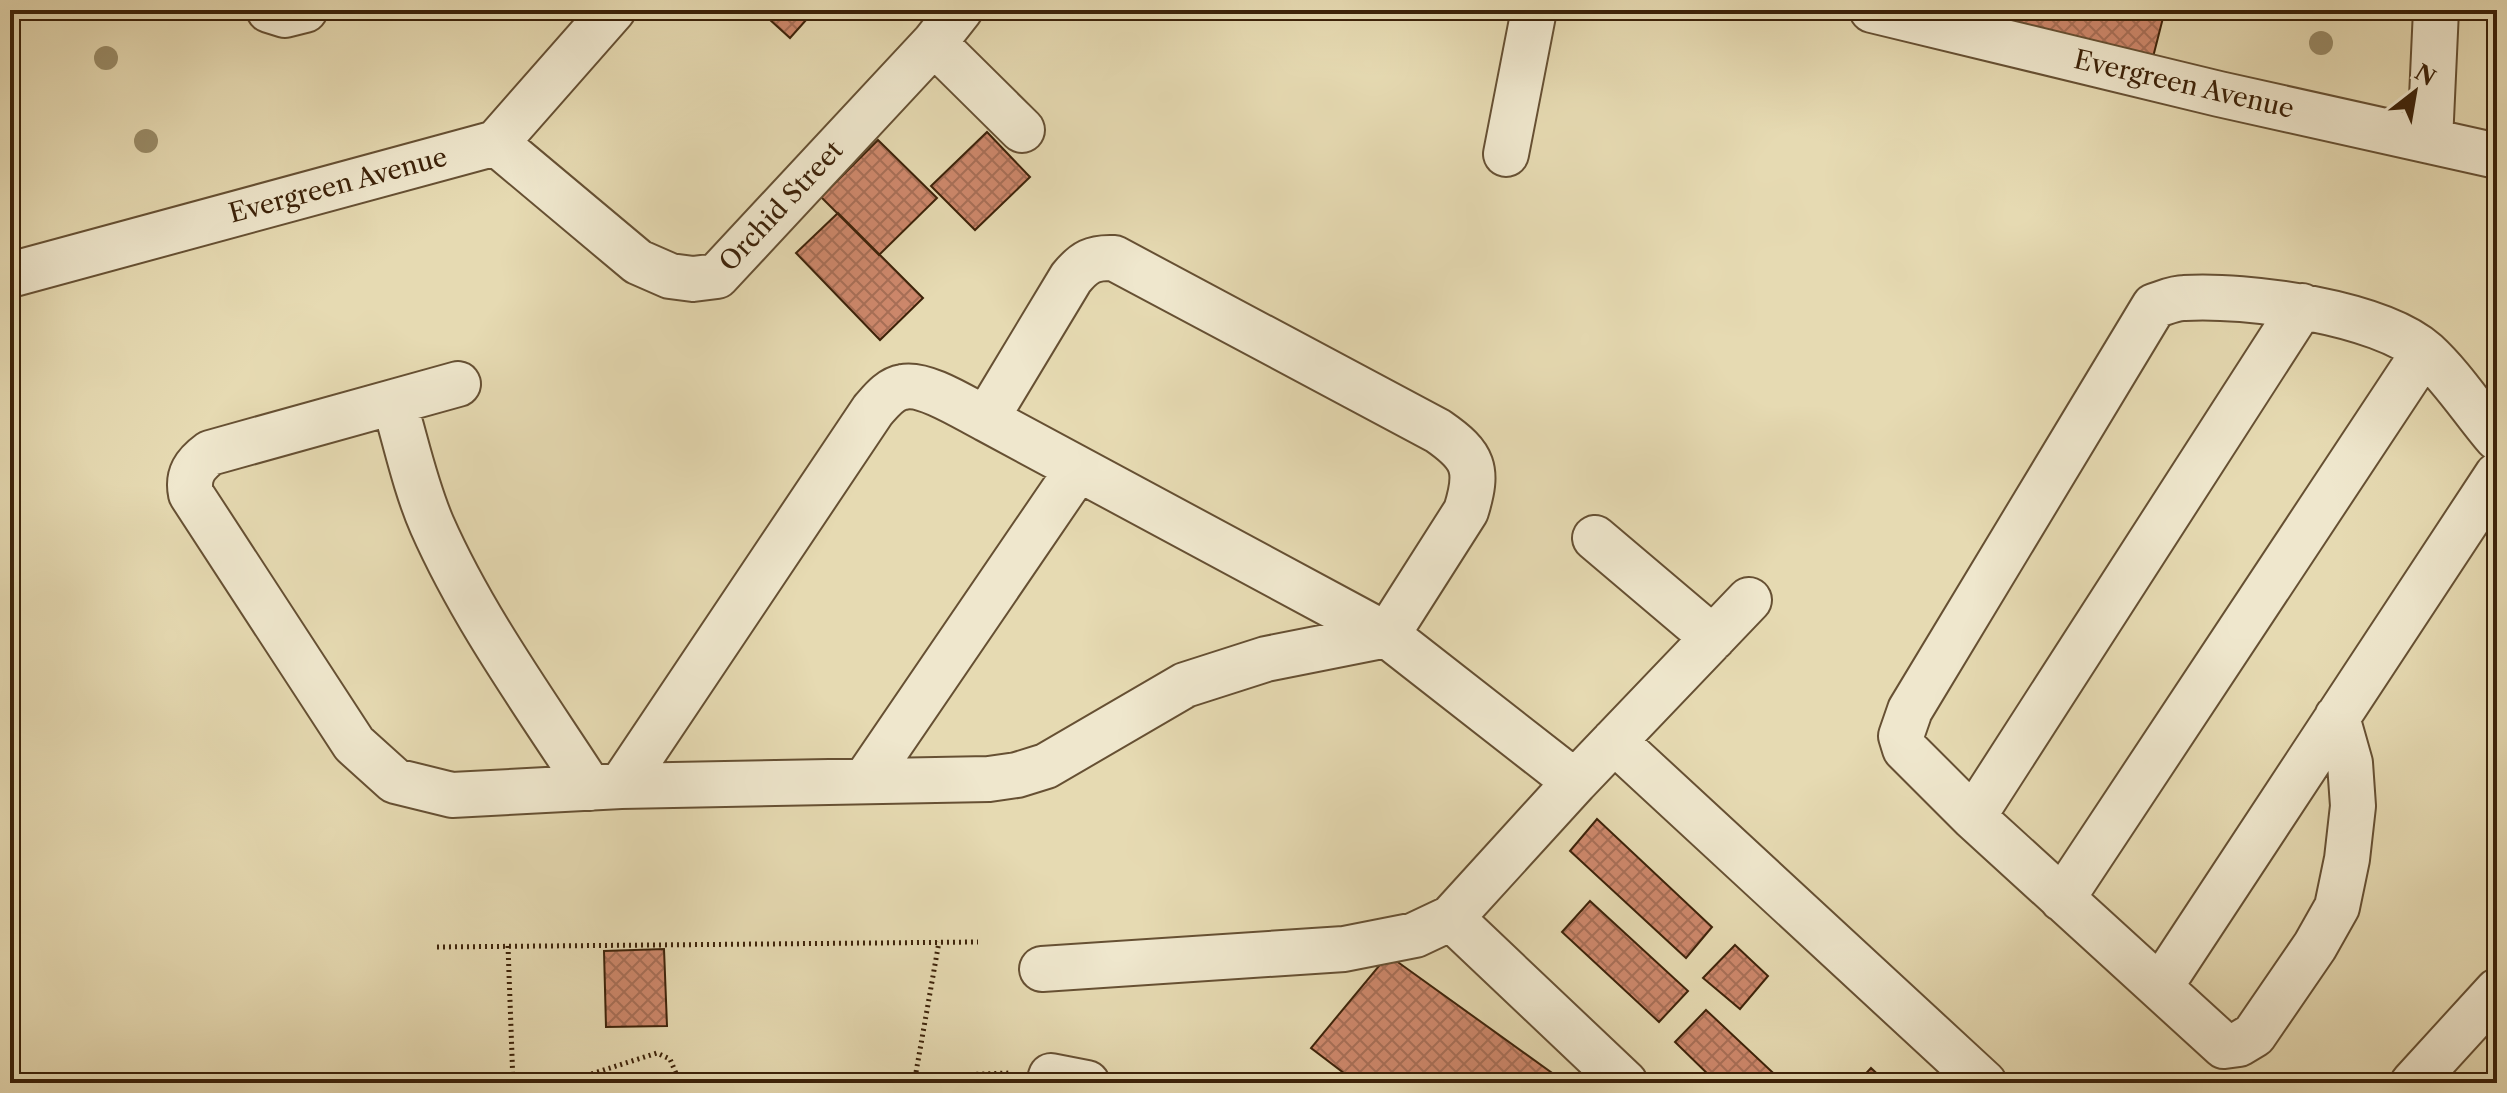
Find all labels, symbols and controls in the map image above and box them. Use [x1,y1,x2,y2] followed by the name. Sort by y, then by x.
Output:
[2071,43,2297,125] street label: Evergreen Avenue
[2375,52,2455,132] north arrow
[2410,59,2440,92] text: N
[713,134,850,278] street label: Orchid Street
[225,140,451,230] street label: Evergreen Avenue

